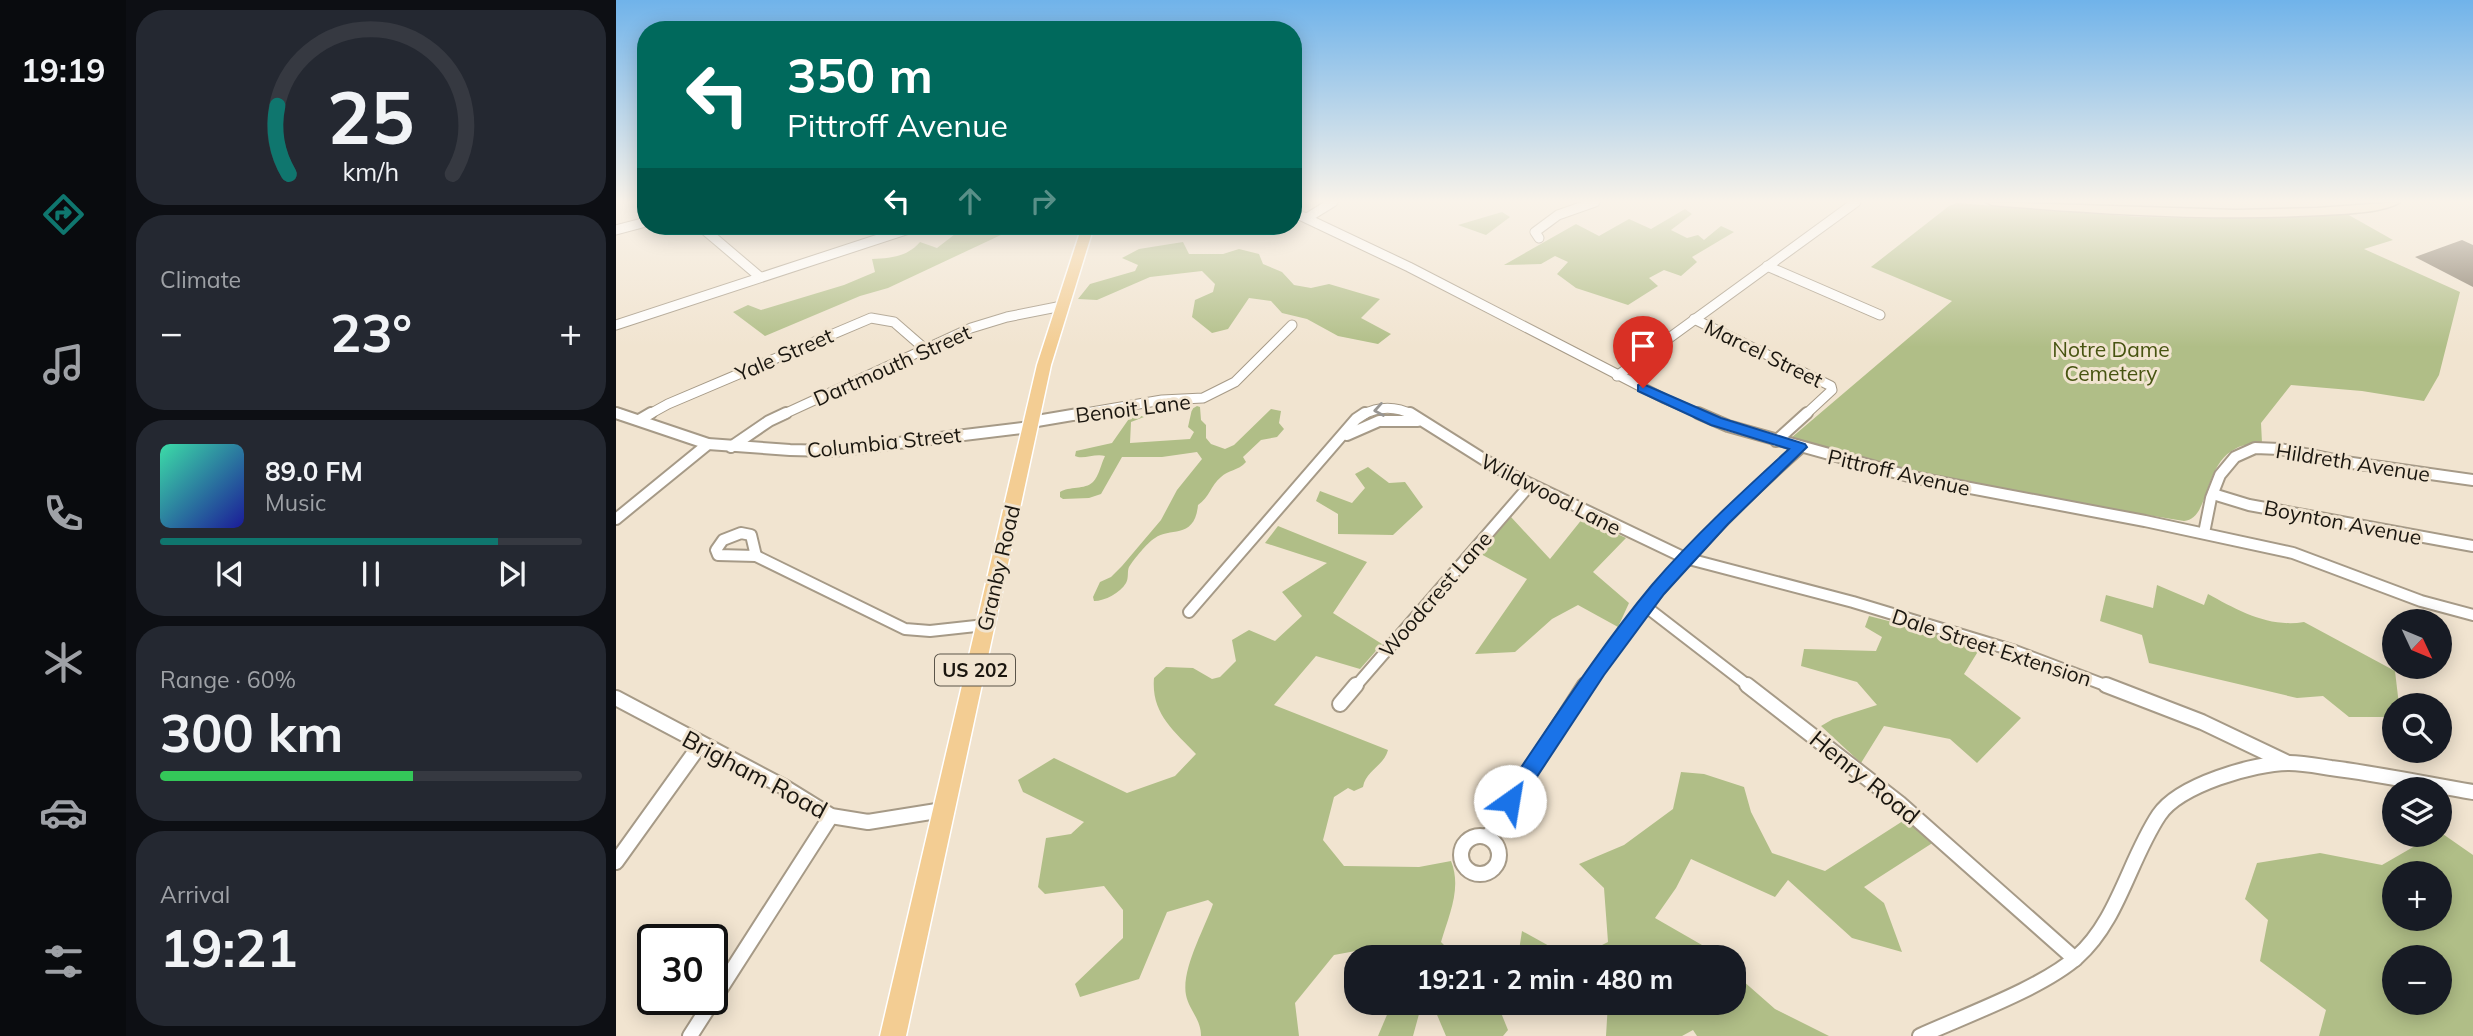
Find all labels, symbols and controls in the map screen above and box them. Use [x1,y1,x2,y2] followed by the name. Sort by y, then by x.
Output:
[787,44,933,105] text: 350 m
[672,49,763,140] icon: left
[21,50,105,90] text: 19:19
[327,71,415,162] text: 25
[787,105,1008,145] text: Pittroff Avenue
[343,155,399,186] text: km/h
[878,182,916,220] icon: left
[951,182,989,220] icon: ahead
[1024,182,1062,220] icon: right
[39,190,88,239] icon: directions
[160,265,241,294] text: Climate
[330,300,412,365] text: 23°
[160,308,183,356] text: −
[559,308,582,356] text: +
[1701,313,1827,393] street label: Marcel Street
[1613,316,1673,388] pin
[809,319,975,411] street label: Dartmouth Street
[730,322,837,387] street label: Yale Street
[1624,327,1662,365] icon: arrive
[2052,336,2170,386] park label: Notre Dame Cemetery
[39,340,88,389] icon: music
[1074,388,1192,428] street label: Benoit Lane
[1373,402,1385,417] one-way arrow
[806,421,962,463] street label: Columbia Street
[2274,437,2432,487] street label: Hildreth Avenue
[1825,443,1973,501] street label: Pittroff Avenue
[1477,447,1625,541] street label: Wildwood Lane
[265,455,363,488] text: 89.0 FM
[265,488,326,517] text: Music
[39,489,88,538] icon: phone
[2262,494,2424,550] street label: Boynton Avenue
[971,503,1025,633] street label: Granby Road
[1373,525,1497,663] street label: Woodcrest Lane
[211,555,249,593] icon: previous
[352,555,390,593] icon: pause
[493,555,531,593] icon: next
[1889,602,2095,692] street label: Dale Street Extension
[2382,609,2452,679] north arrow
[2382,609,2452,1015] map controls
[39,638,88,687] icon: climate
[935,654,1015,685] road number: US 202
[160,665,296,694] text: Range · 60%
[2382,693,2452,763] button: search
[160,700,343,765] text: 300 km
[677,723,833,825] street label: Brigham Road
[1804,724,1926,830] street label: Henry Road
[1473,764,1547,838] position arrow
[2382,777,2452,847] button: layers
[39,788,88,837] icon: car
[2382,861,2452,931] button: +
[160,880,230,909] text: Arrival
[160,915,298,980] text: 19:21
[637,924,728,1015] speed limit sign: 30
[39,937,88,986] icon: filters
[2382,945,2452,1015] button: −
[1417,963,1673,996] text: 19:21 · 2 min · 480 m

